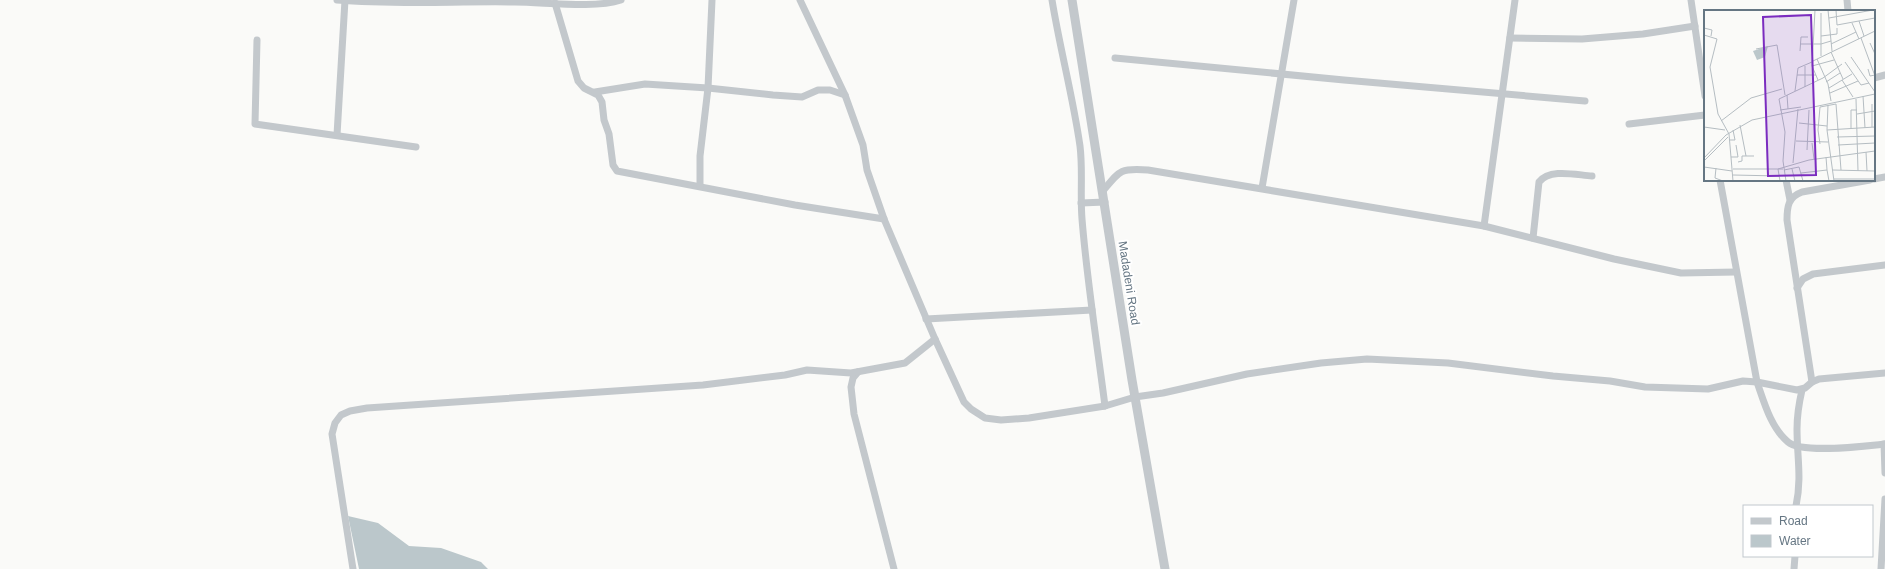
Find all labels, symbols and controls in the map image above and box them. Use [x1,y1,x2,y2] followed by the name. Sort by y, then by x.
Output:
[1704,10,1875,181] inset map
[1115,240,1143,326] street label: Madadeni Road
[1743,505,1873,557] legend
[1779,514,1808,528] text: Road
[1779,534,1811,548] text: Water

